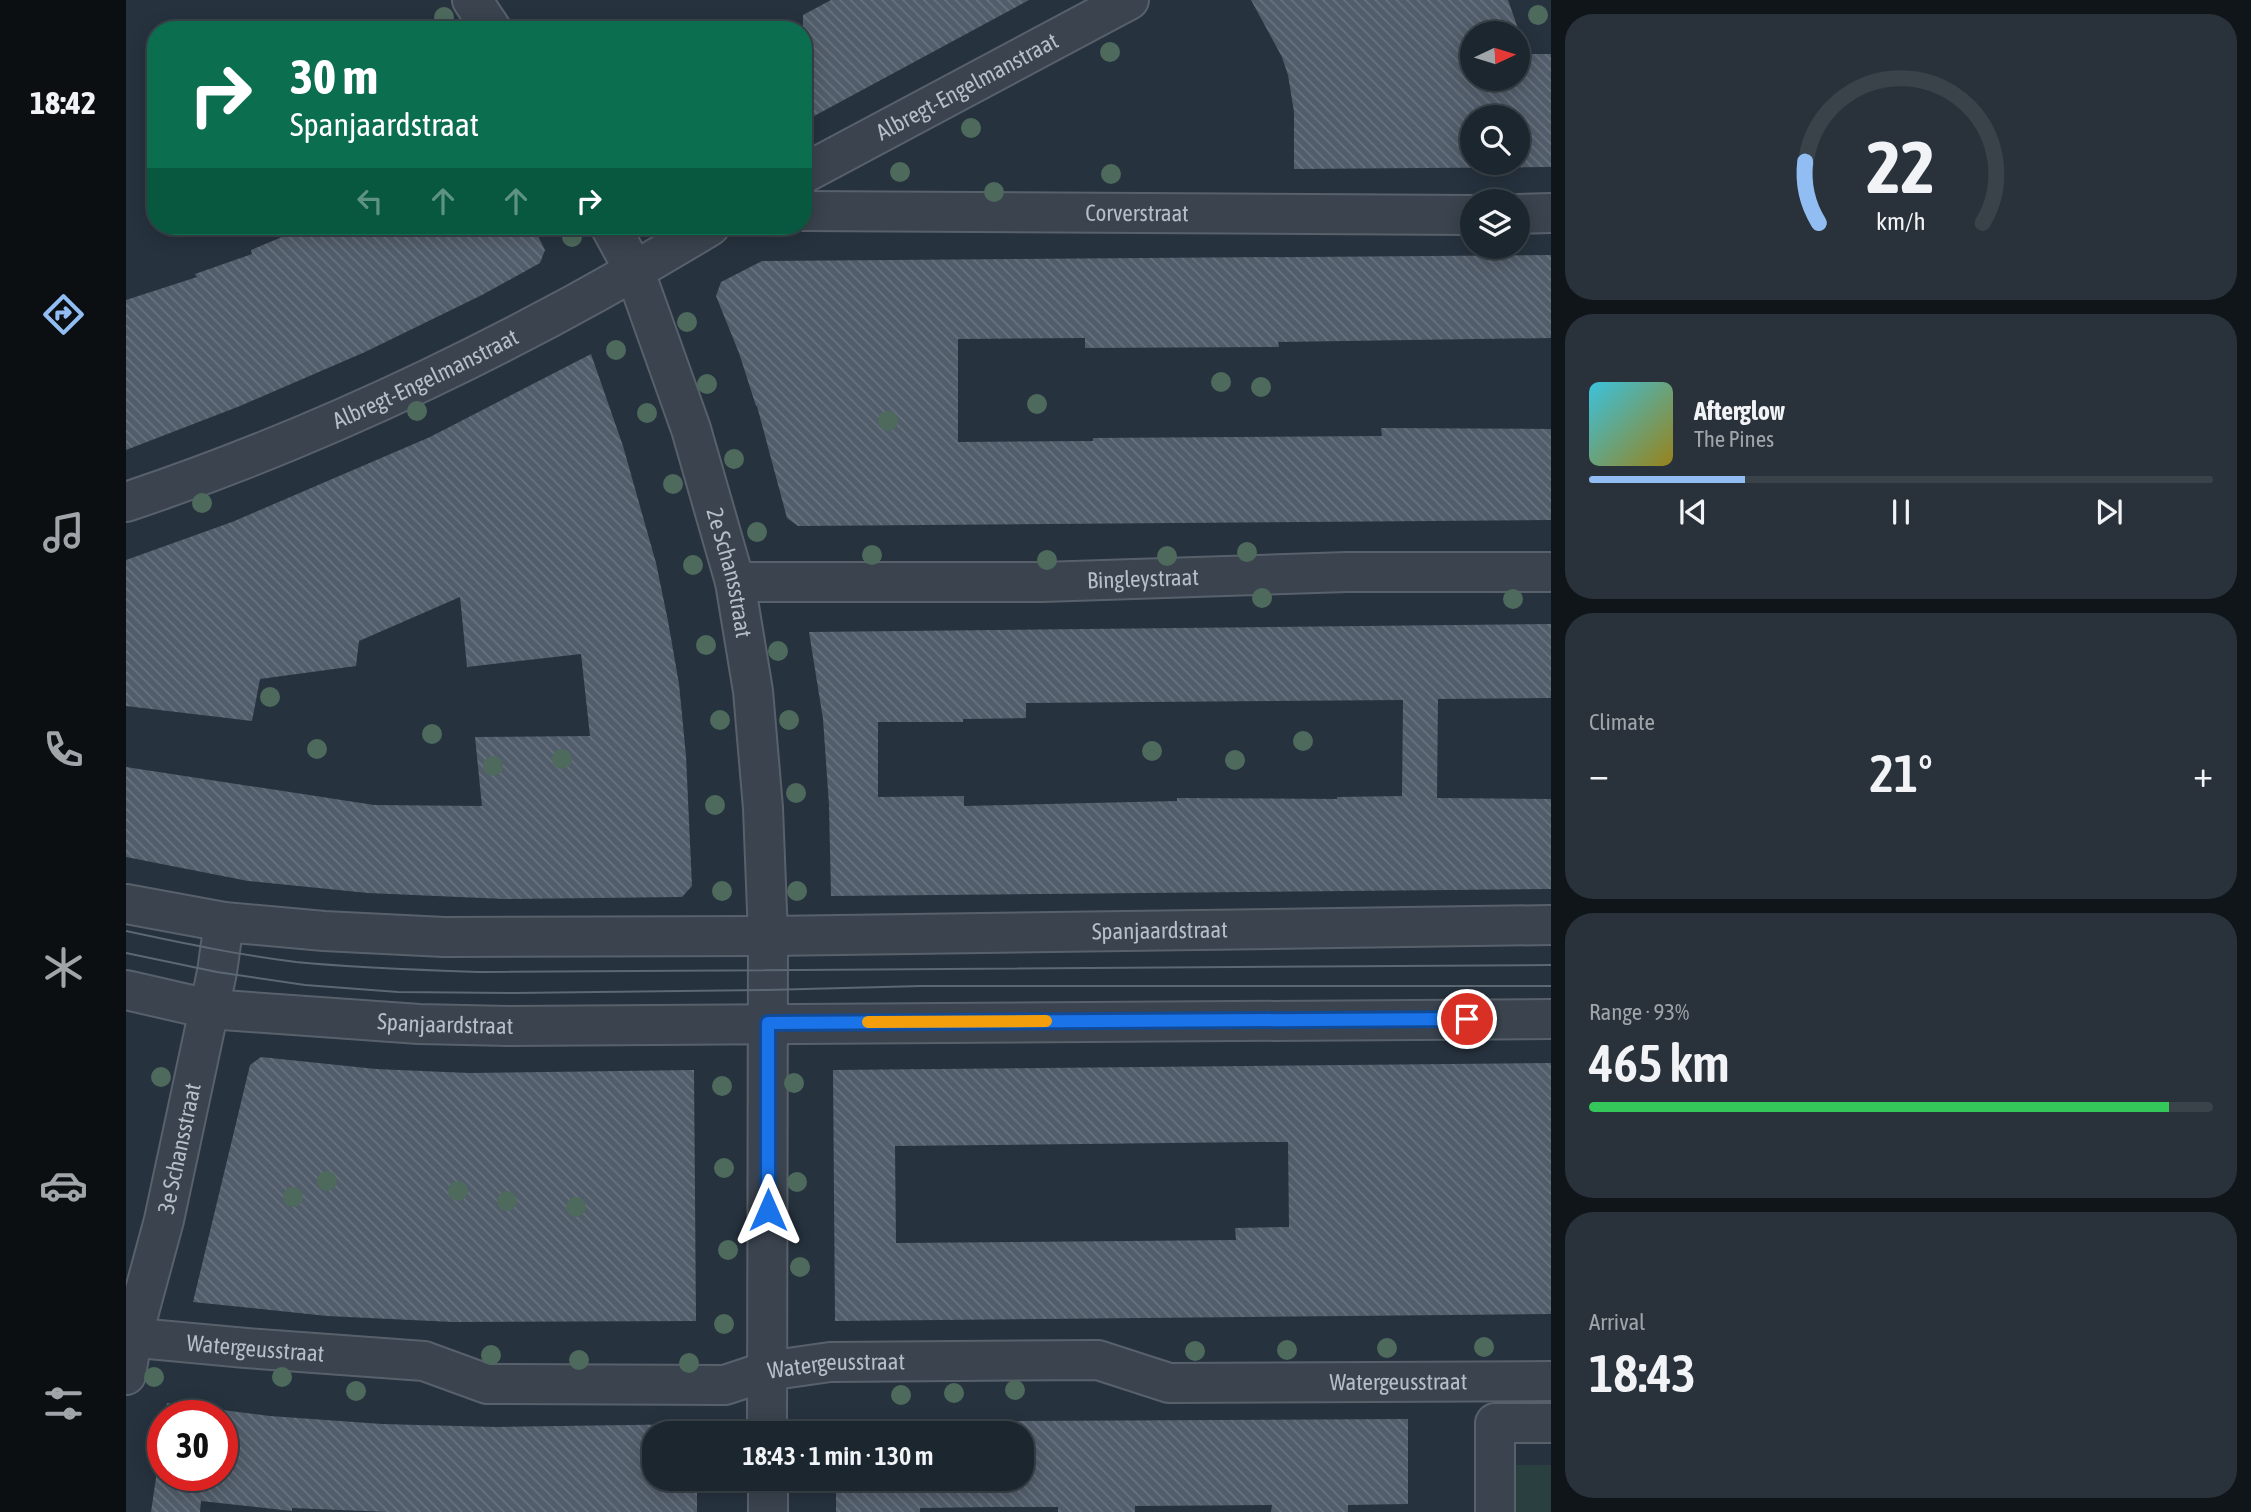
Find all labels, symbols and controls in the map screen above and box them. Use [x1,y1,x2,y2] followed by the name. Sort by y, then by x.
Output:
[1460,21,1530,91] north arrow
[1460,21,1530,259] map controls
[872,27,1062,146] street label: Albregt-Engelmanstraat
[290,48,378,104] text: 30 m
[175,49,266,140] icon: right
[30,84,96,121] text: 18:42
[1460,105,1530,175] button: search
[290,106,479,143] text: Spanjaardstraat
[1867,125,1935,208] text: 22
[351,182,389,220] icon: left
[424,182,462,220] icon: ahead
[497,182,535,220] icon: ahead
[570,182,608,220] icon: right
[1460,189,1530,259] button: layers
[1085,200,1189,226] street label: Corverstraat
[1876,207,1926,235] text: km/h
[39,290,88,339] icon: directions
[329,323,523,434] street label: Albregt-Engelmanstraat
[1694,396,1785,426] text: Afterglow
[1694,426,1774,452] text: The Pines
[1674,493,1712,531] icon: previous
[1882,493,1920,531] icon: pause
[2090,493,2128,531] icon: next
[701,505,757,640] street label: 2e Schansstraat
[39,508,88,557] icon: music
[1087,564,1199,594] street label: Bingleystraat
[1589,709,1655,735] text: Climate
[39,725,88,774] icon: phone
[1869,743,1933,803] text: 21°
[1589,752,1609,795] text: −
[2193,752,2213,795] text: +
[1092,917,1228,944] street label: Spanjaardstraat
[39,943,88,992] icon: climate
[1437,989,1497,1049] pin
[1589,999,1689,1025] text: Range · 93%
[1448,1000,1486,1038] icon: arrive
[377,1008,513,1039] street label: Spanjaardstraat
[1589,1033,1730,1093] text: 465 km
[153,1081,206,1216] street label: 3e Schansstraat
[39,1161,88,1210] icon: car
[731,1173,805,1247] position arrow
[1589,1309,1645,1335] text: Arrival
[186,1330,325,1367] street label: Watergeusstraat
[1589,1343,1696,1403] text: 18:43
[766,1348,905,1384] street label: Watergeusstraat
[1329,1368,1467,1395] street label: Watergeusstraat
[39,1379,88,1428] icon: filters
[147,1400,238,1491] speed limit sign: 30
[743,1441,933,1471] text: 18:43 · 1 min · 130 m

